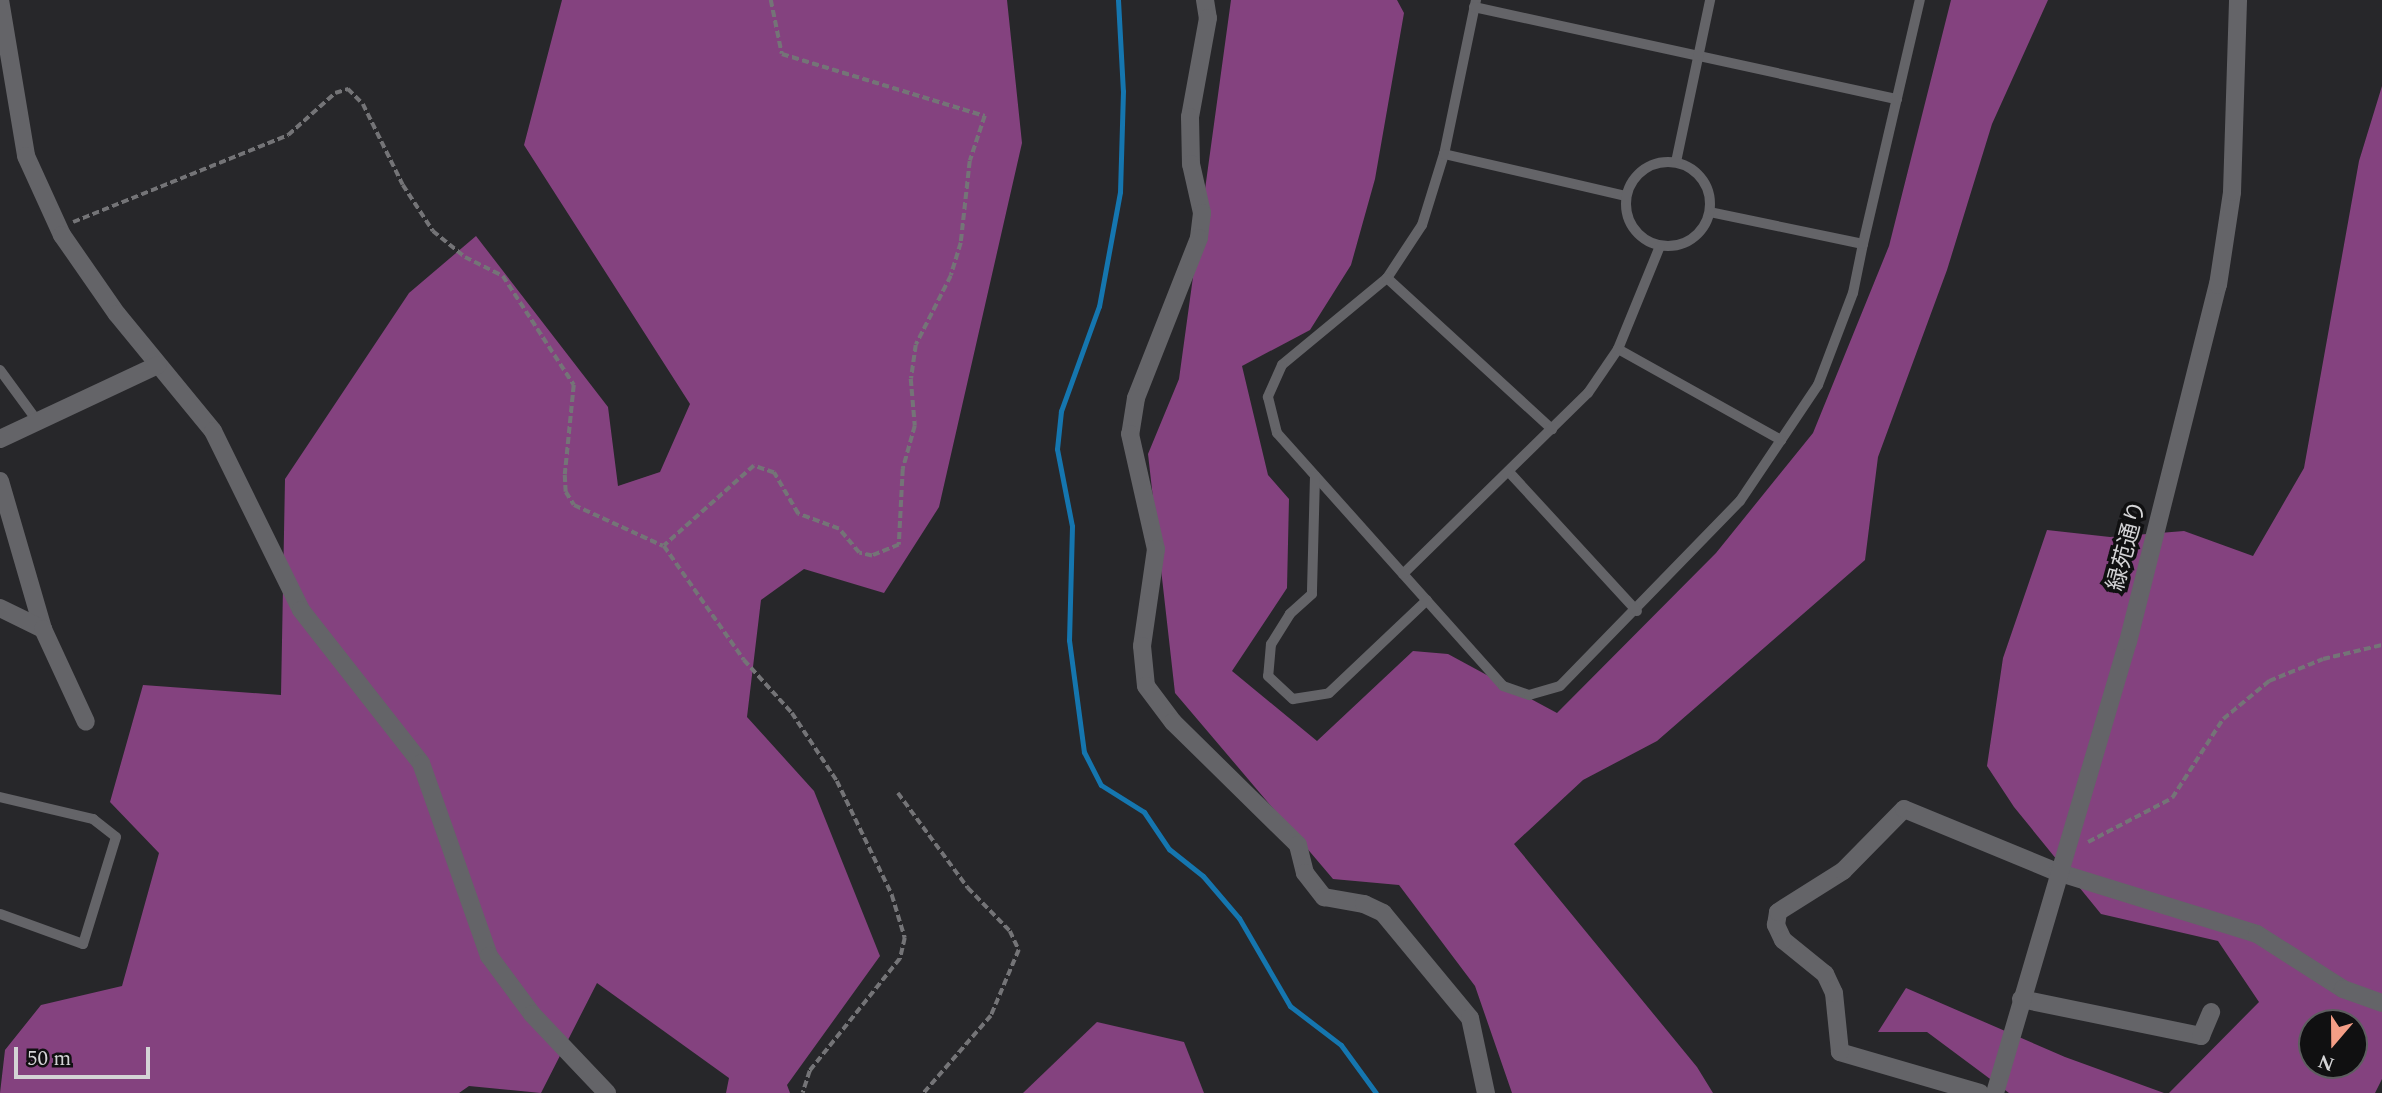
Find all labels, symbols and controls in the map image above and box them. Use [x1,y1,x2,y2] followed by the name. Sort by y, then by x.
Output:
[2103,498,2153,594] street label: 緑苑通り
[2298,1009,2368,1079] north arrow
[18,1034,154,1078] scale bar
[27,1043,71,1075] text: 50 m
[2314,1046,2339,1079] text: N

